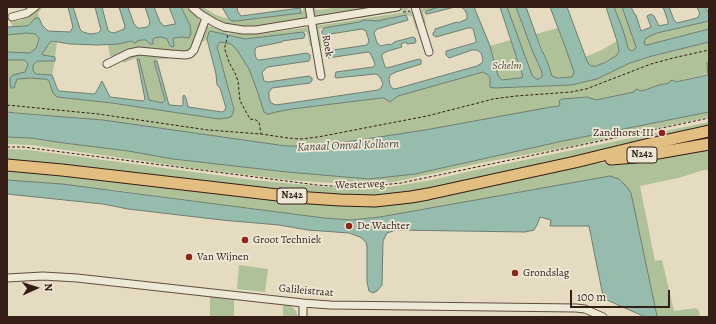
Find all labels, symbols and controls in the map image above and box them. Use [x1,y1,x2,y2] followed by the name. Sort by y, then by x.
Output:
[319,34,335,58] street label: Roek
[492,59,522,73] park label: Schelm
[593,126,654,140] place label: Zandhorst III
[657,128,667,138] marker: Zandhorst III
[297,137,399,155] water label: Kanaal Omval Kolhorn
[627,147,657,163] road number: N242
[335,178,385,192] street label: Westerweg
[277,188,307,204] road number: N242
[357,219,410,233] place label: De Wachter
[344,221,354,231] marker: De Wachter
[253,233,321,247] place label: Groot Techniek
[240,235,250,245] marker: Groot Techniek
[197,250,249,264] place label: Van Wijnen
[184,252,194,262] marker: Van Wijnen
[523,266,569,280] place label: Grondslag
[16,268,56,308] north arrow
[510,268,520,278] marker: Grondslag
[278,282,334,300] street label: Galileistraat
[572,282,672,308] scale bar
[41,283,56,292] text: N
[577,289,606,305] text: 100 m

